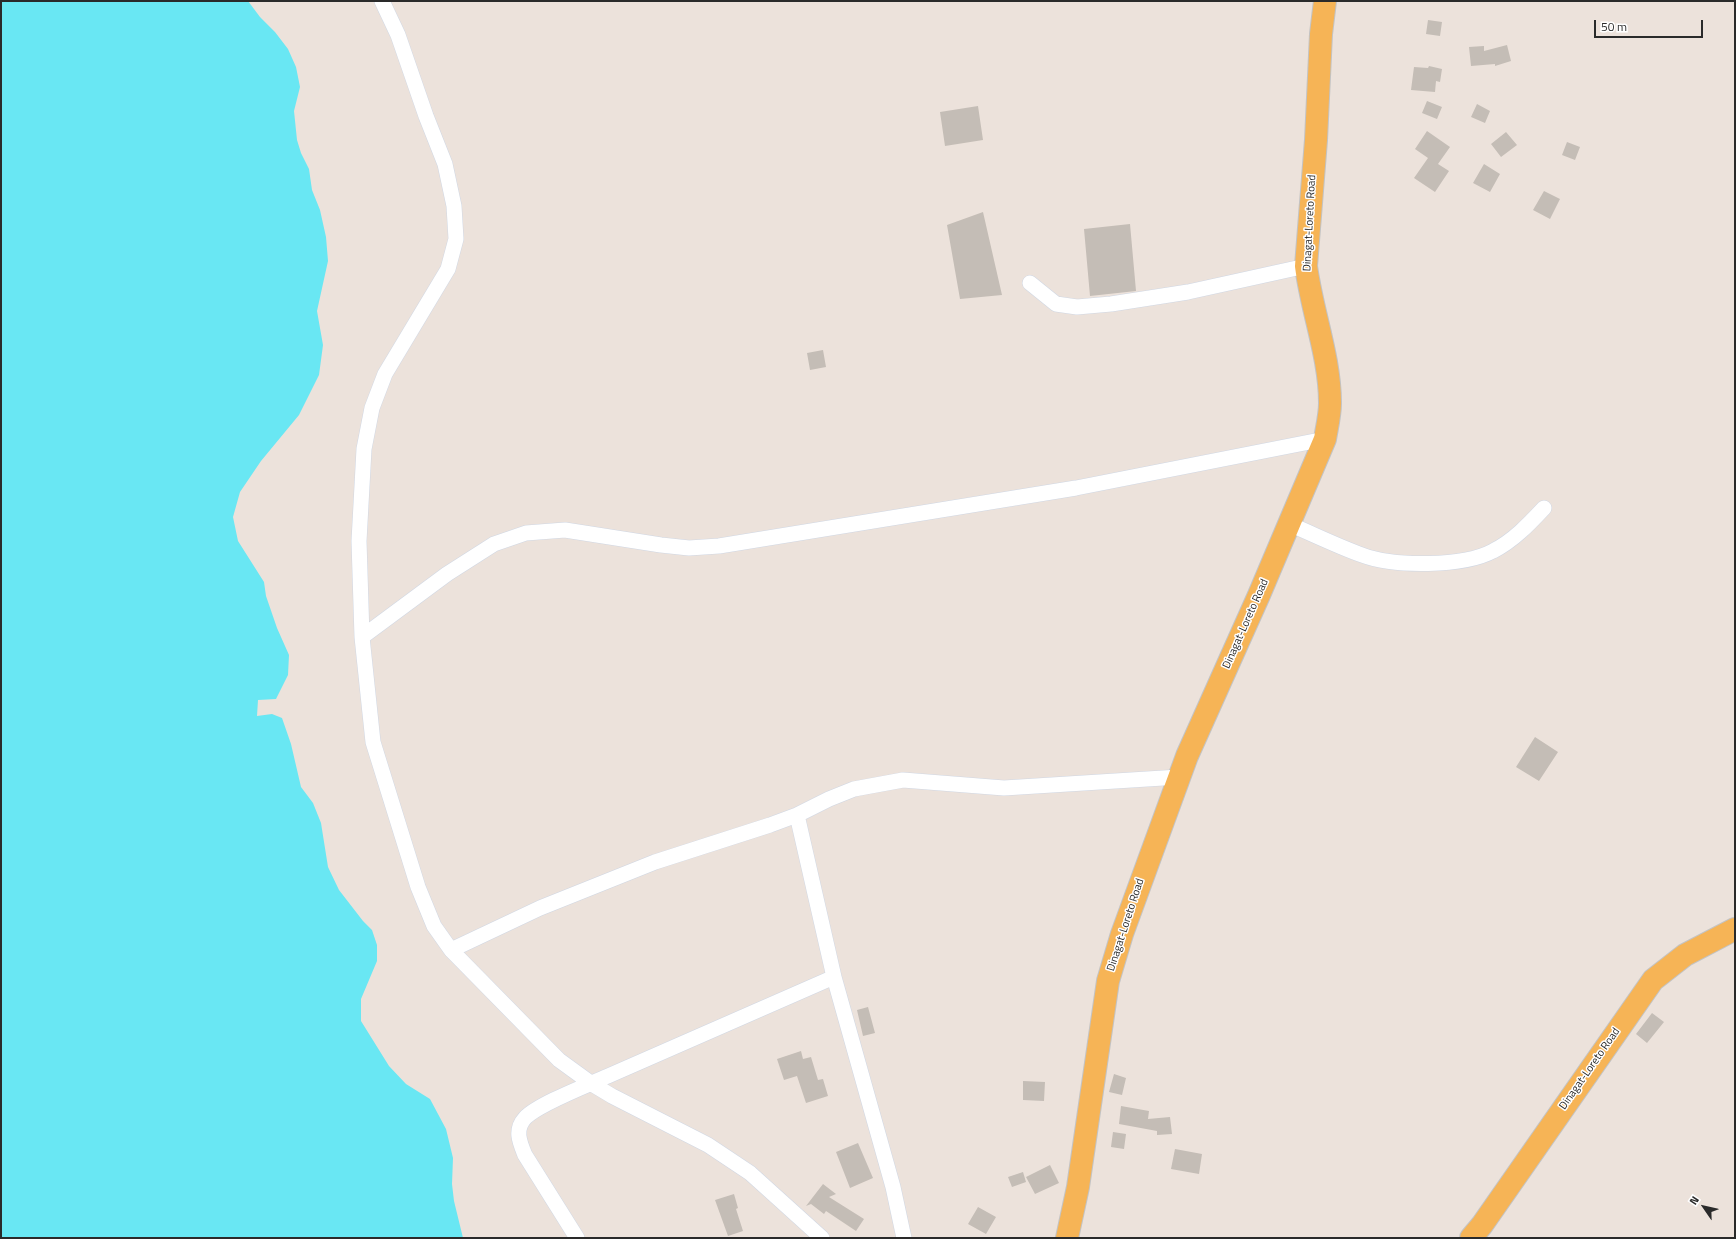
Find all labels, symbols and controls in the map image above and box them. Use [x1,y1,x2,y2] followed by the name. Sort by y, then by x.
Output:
[1596,12,1705,38] scale bar
[1601,17,1627,36] text: 50 m
[1301,174,1319,272] street label: Dinagat-Loreto Road
[1220,577,1272,671] street label: Dinagat-Loreto Road
[1105,877,1147,973] street label: Dinagat-Loreto Road
[1557,1026,1623,1112] street label: Dinagat-Loreto Road
[1684,1187,1724,1227] north arrow
[1685,1193,1703,1208] text: N

